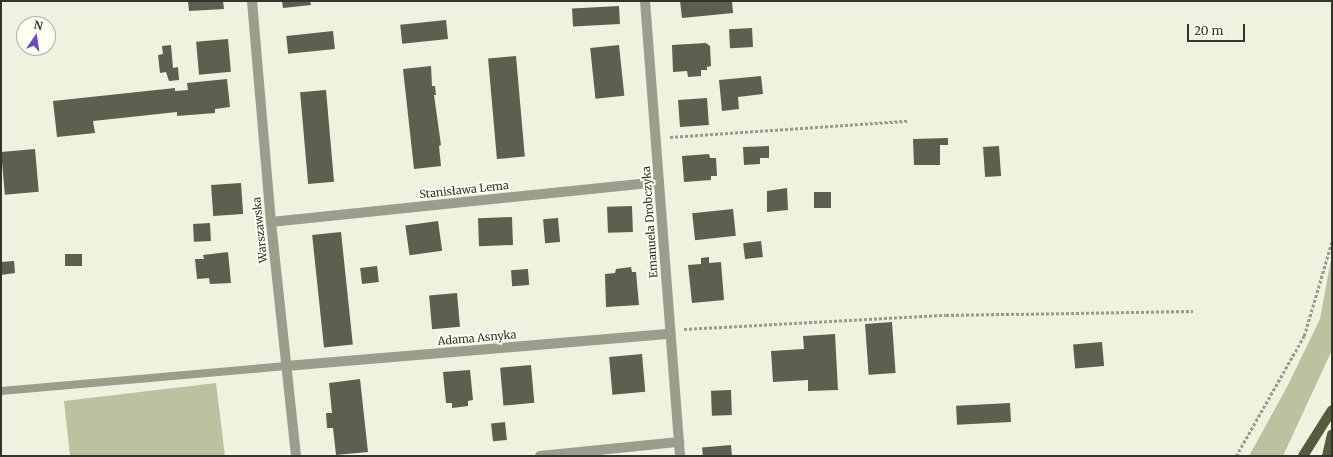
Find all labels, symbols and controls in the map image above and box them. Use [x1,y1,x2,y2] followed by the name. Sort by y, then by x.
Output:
[16,16,56,56] north arrow
[1189,16,1247,42] scale bar
[33,17,44,33] text: N
[1194,23,1223,38] text: 20 m
[640,166,660,278] street label: Emanuela Drobczyka
[419,179,509,201] street label: Stanisława Lema
[250,196,270,264] street label: Warszawska
[437,328,517,348] street label: Adama Asnyka

